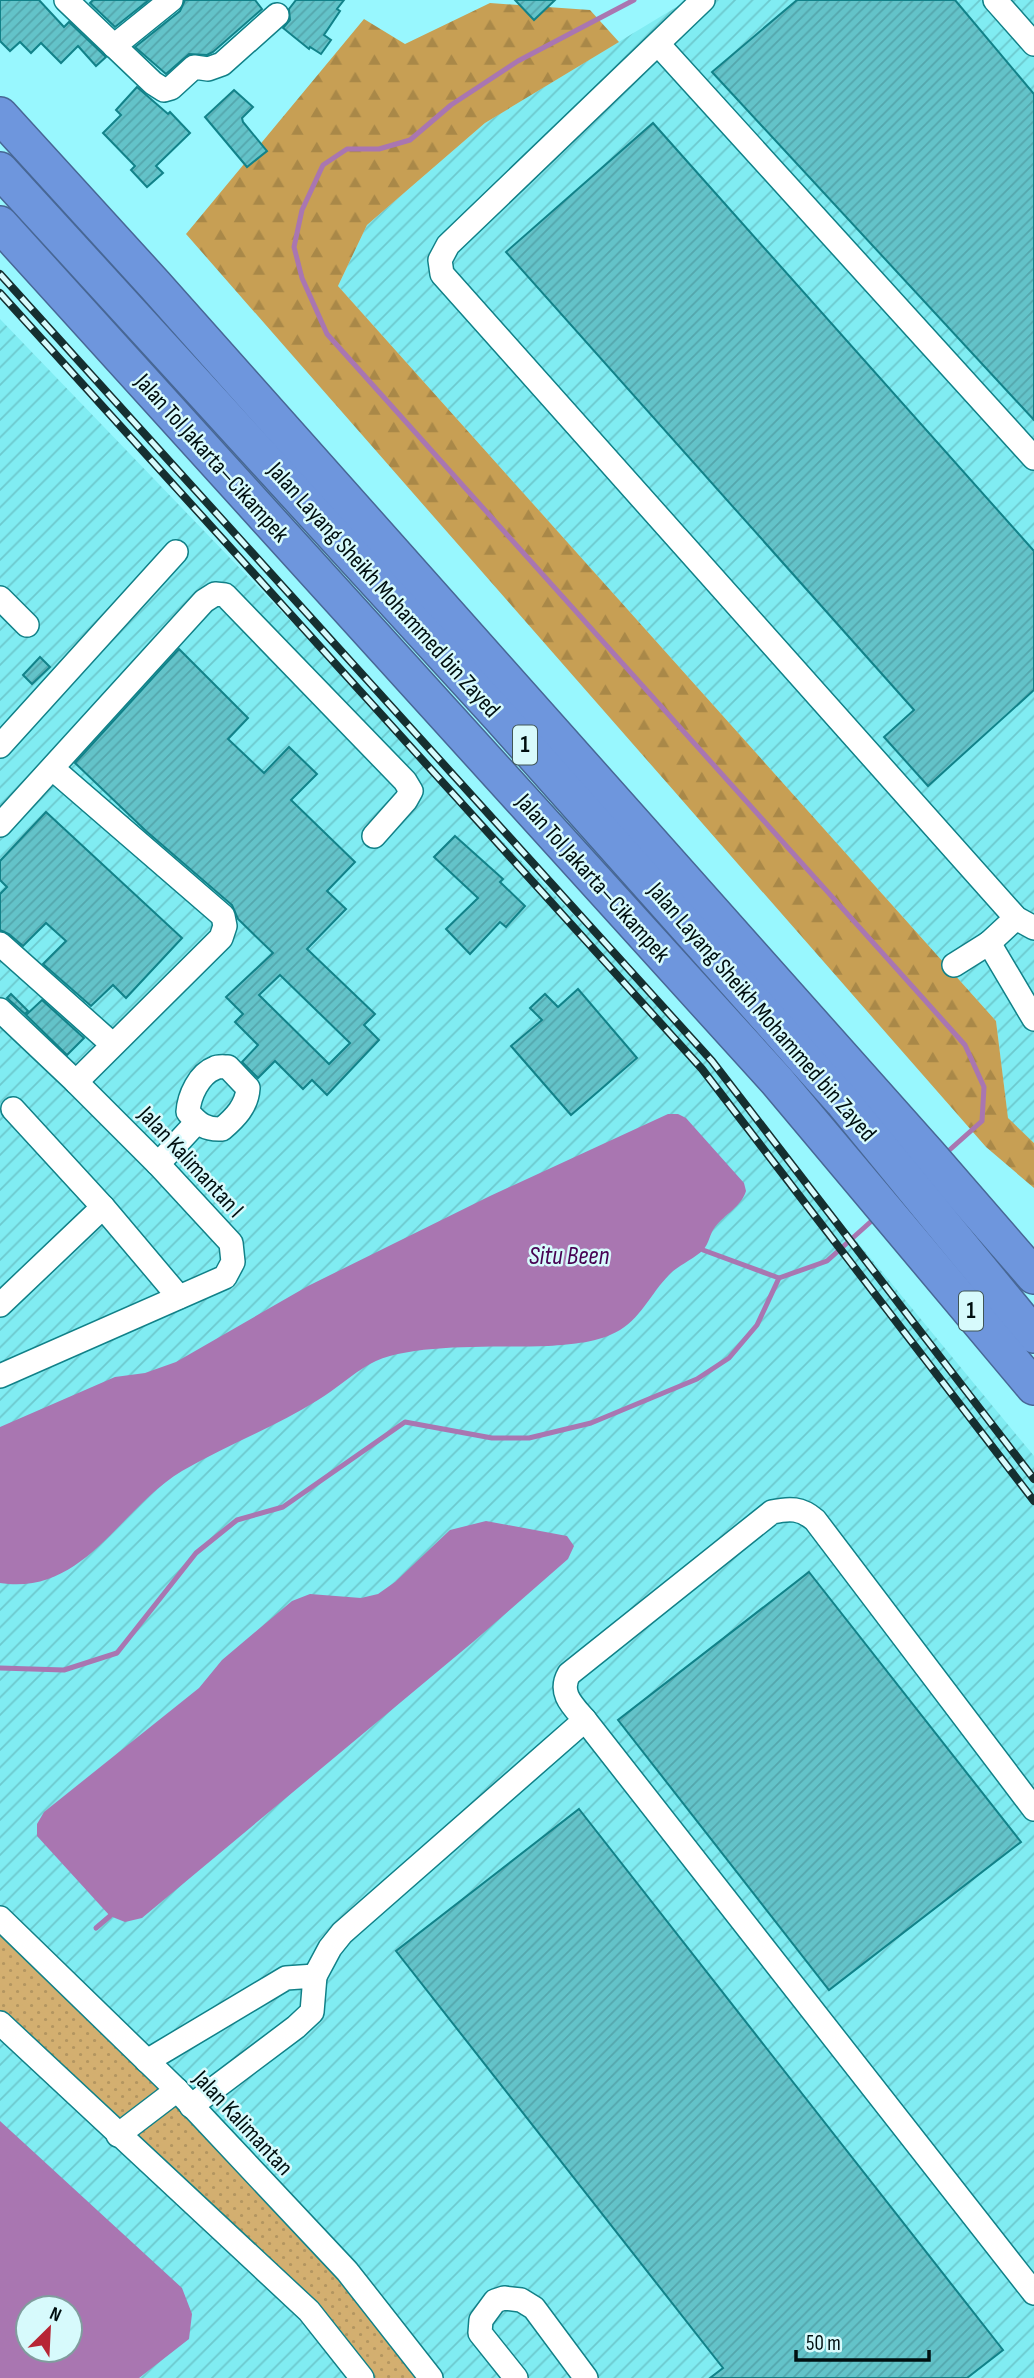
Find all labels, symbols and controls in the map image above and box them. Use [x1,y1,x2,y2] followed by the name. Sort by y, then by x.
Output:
[128,367,295,548] street label: Jalan Tol Jakarta–Cikampek
[261,456,506,724] street label: Jalan Layang Sheikh Mohammed bin Zayed
[513,726,537,764] road number: 1
[509,787,676,968] street label: Jalan Tol Jakarta–Cikampek
[641,876,882,1147] street label: Jalan Layang Sheikh Mohammed bin Zayed
[131,1100,250,1224] street label: Jalan Kalimantan I
[529,1241,609,1272] water label: Situ Been
[959,1292,983,1330] road number: 1
[186,2064,299,2182] street label: Jalan Kalimantan
[14,2294,84,2364] north arrow
[46,2302,65,2327] text: N
[796,2318,929,2362] scale bar
[806,2331,841,2356] text: 50 m

